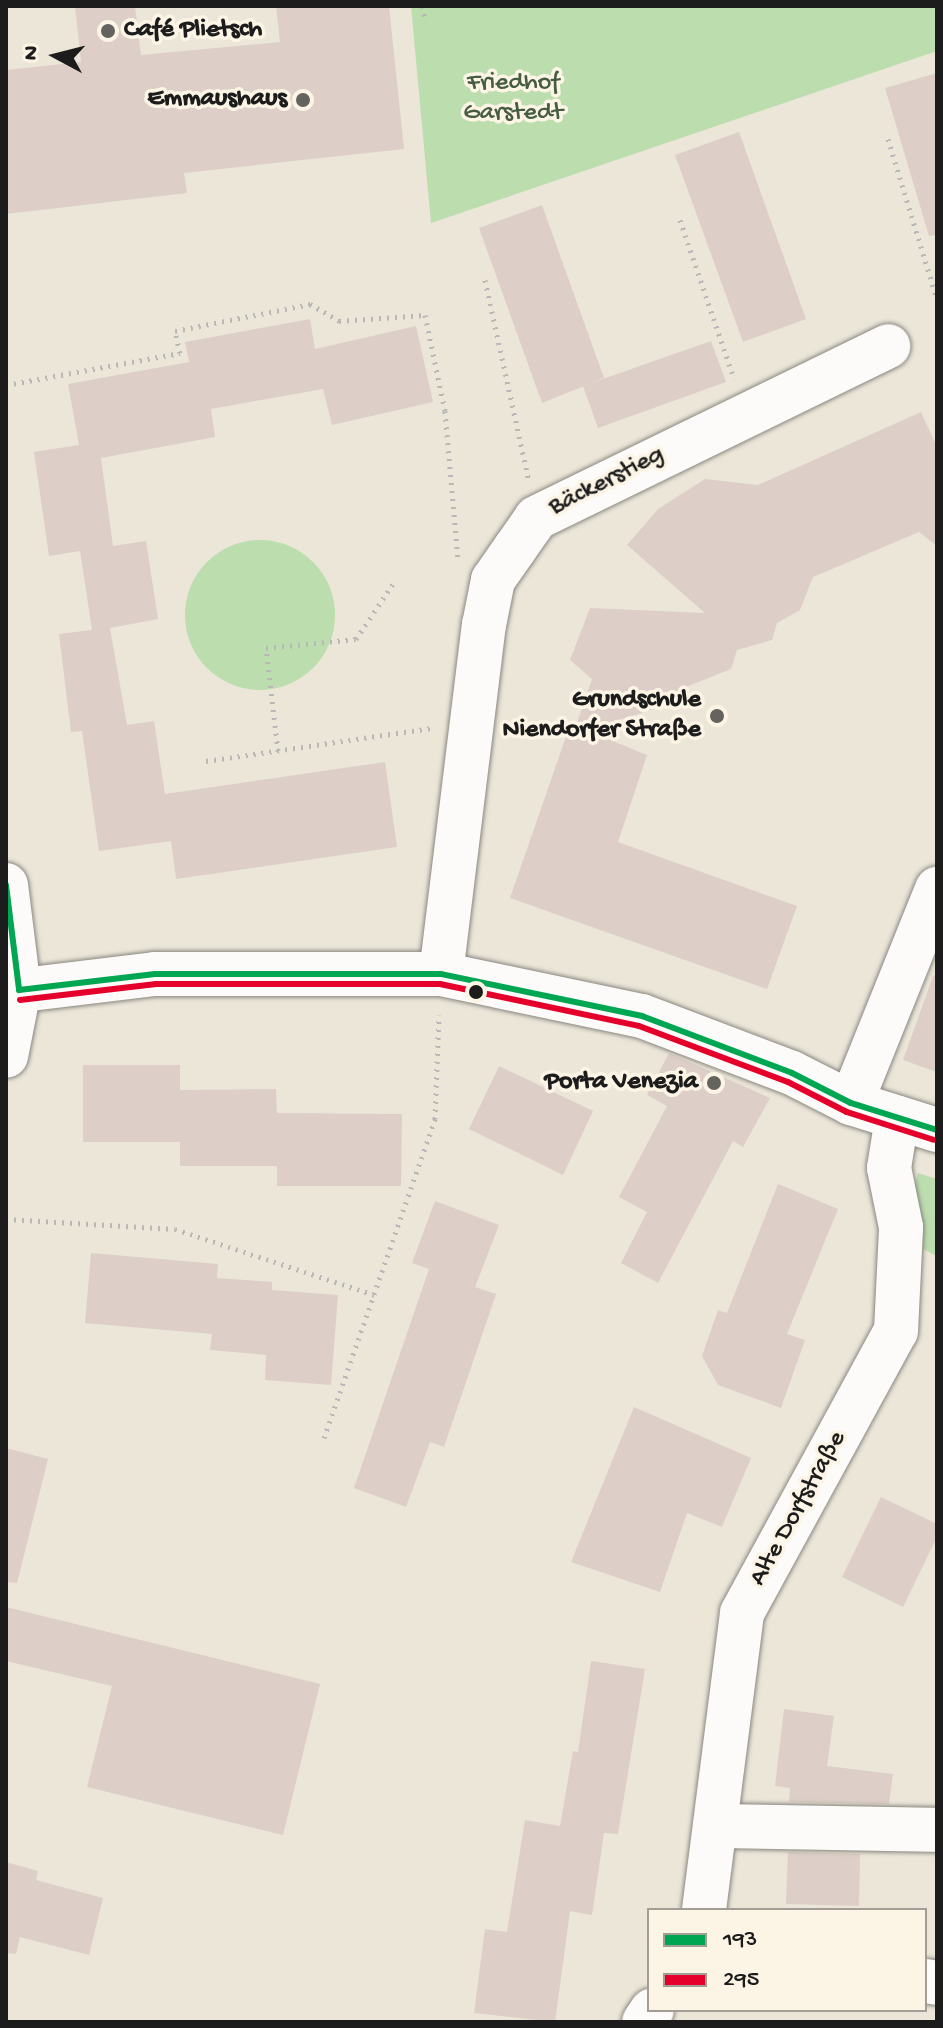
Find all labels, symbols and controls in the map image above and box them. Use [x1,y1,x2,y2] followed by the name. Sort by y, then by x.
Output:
[124,15,262,47] place label: Café Plietsch
[16,16,96,96] north arrow
[99,22,117,40] marker: Café Plietsch
[18,44,46,62] text: N
[463,68,563,130] park label: Friedhof Garstedt
[148,84,287,116] place label: Emmaushaus
[294,91,312,109] marker: Emmaushaus
[544,440,670,524] street label: Bäckerstieg
[502,685,701,746] place label: Grundschule Niendorfer Straße
[708,707,726,725] marker: Grundschule Niendorfer Straße
[468,984,484,1000] unlabelled marker
[545,1067,698,1099] place label: Porta Venezia
[705,1074,723,1092] marker: Porta Venezia
[744,1426,854,1592] street label: Alte Dorfstraße
[647,1908,927,2012] legend
[723,1926,757,1955] text: 193
[723,1966,759,1995] text: 295

